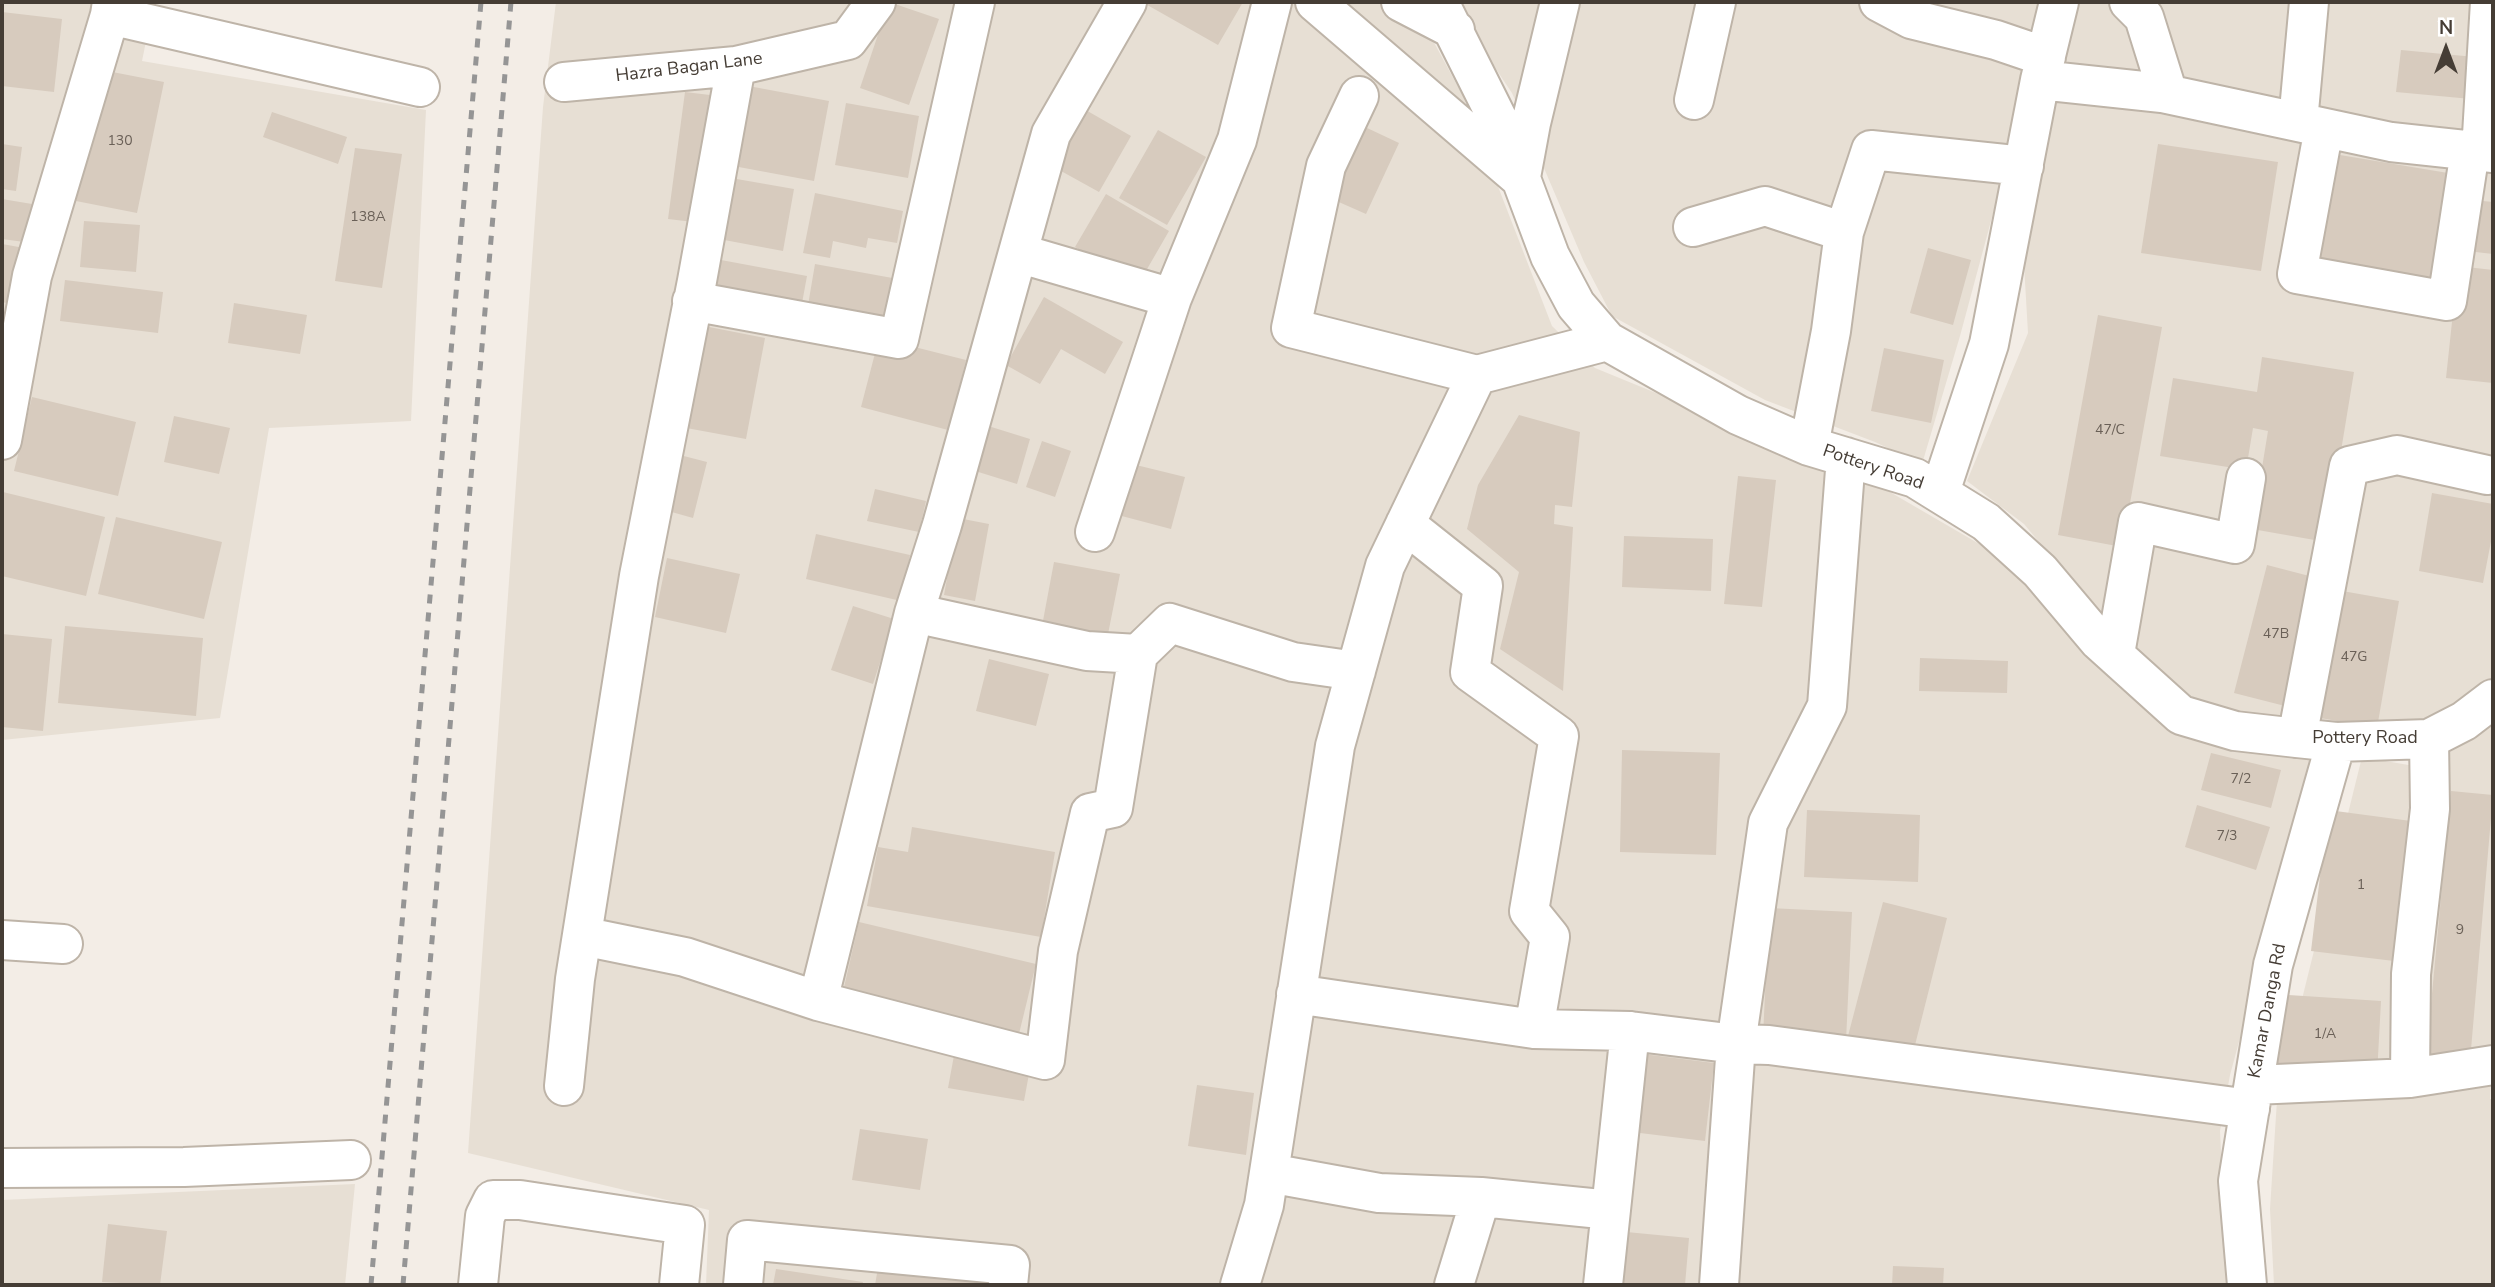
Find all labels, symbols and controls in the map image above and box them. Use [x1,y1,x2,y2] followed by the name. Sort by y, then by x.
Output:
[2411,14,2481,84] north arrow
[2439,15,2453,41] text: N
[614,48,764,88] street label: Hazra Bagan Lane
[107,134,133,150] house number: 130
[350,210,386,226] house number: 138A
[2095,423,2125,439] house number: 47/C
[1820,441,1926,495] street label: Pottery Road
[2263,627,2289,643] house number: 47B
[2341,650,2367,666] house number: 47G
[2312,728,2418,750] street label: Pottery Road
[2231,772,2251,788] house number: 7/2
[2217,829,2237,845] house number: 7/3
[2357,878,2365,894] house number: 1
[2456,923,2464,939] house number: 9
[2244,942,2292,1080] street label: Kamar Danga Rd
[2314,1027,2336,1043] house number: 1/A

